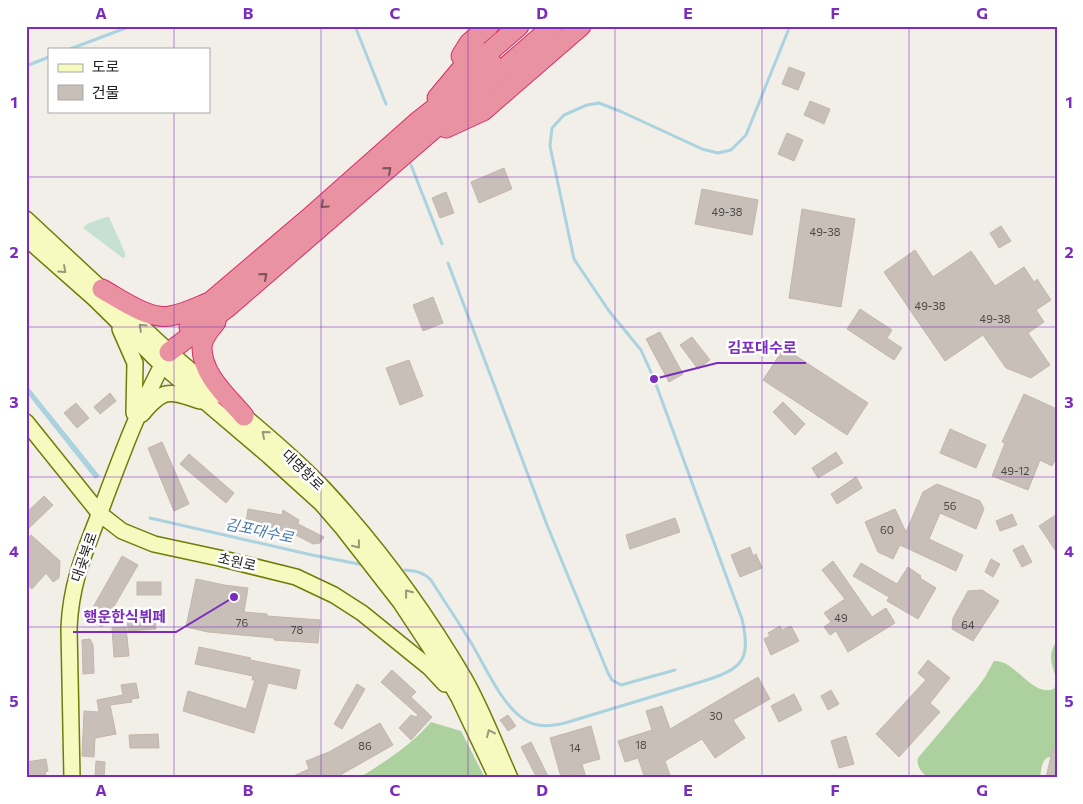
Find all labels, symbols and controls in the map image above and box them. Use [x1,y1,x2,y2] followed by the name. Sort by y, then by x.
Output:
[95,3,107,22] text: A
[243,3,254,22] text: B
[390,3,401,22] text: C
[536,3,548,22] text: D
[683,3,693,22] text: E
[830,3,840,22] text: F
[976,3,988,22] text: G
[48,48,210,112] legend
[92,57,120,75] text: 도로
[92,83,120,101] text: 건물
[10,92,18,111] text: 1
[1065,92,1073,111] text: 1
[382,168,391,176] one-way arrow
[320,199,329,208] one-way arrow
[712,205,743,218] house number: 49-38
[810,225,841,238] house number: 49-38
[9,242,19,261] text: 2
[1064,242,1074,261] text: 2
[57,264,66,273] one-way arrow
[259,273,268,282] one-way arrow
[915,299,946,312] house number: 49-38
[980,312,1011,325] house number: 49-38
[139,324,148,333] one-way arrow
[717,333,806,363] callout: 김포대수로
[727,338,797,356] text: 김포대수로
[9,392,19,411] text: 3
[1064,392,1074,411] text: 3
[261,431,270,440] one-way arrow
[279,446,328,494] street label: 대명항로
[1001,464,1029,477] house number: 49-12
[944,499,957,512] house number: 56
[224,514,296,546] water label: 김포대수로
[880,523,894,536] house number: 60
[67,530,100,584] street label: 대곶북로
[351,539,359,548] one-way arrow
[9,541,19,560] text: 4
[1064,541,1074,560] text: 4
[216,549,258,574] street label: 초원로
[406,590,414,599] one-way arrow
[73,602,176,632] callout: 행운한식뷔페
[84,607,166,625] text: 행운한식뷔페
[834,611,848,624] house number: 49
[236,616,249,629] house number: 76
[961,618,975,631] house number: 64
[291,623,304,636] house number: 78
[9,691,19,710] text: 5
[1064,691,1074,710] text: 5
[709,709,723,722] house number: 30
[486,729,496,738] one-way arrow
[635,738,647,751] house number: 18
[358,739,372,752] house number: 86
[569,741,581,754] house number: 14
[95,780,107,799] text: A
[243,780,254,799] text: B
[390,780,401,799] text: C
[536,780,548,799] text: D
[683,780,693,799] text: E
[830,780,840,799] text: F
[976,780,988,799] text: G

